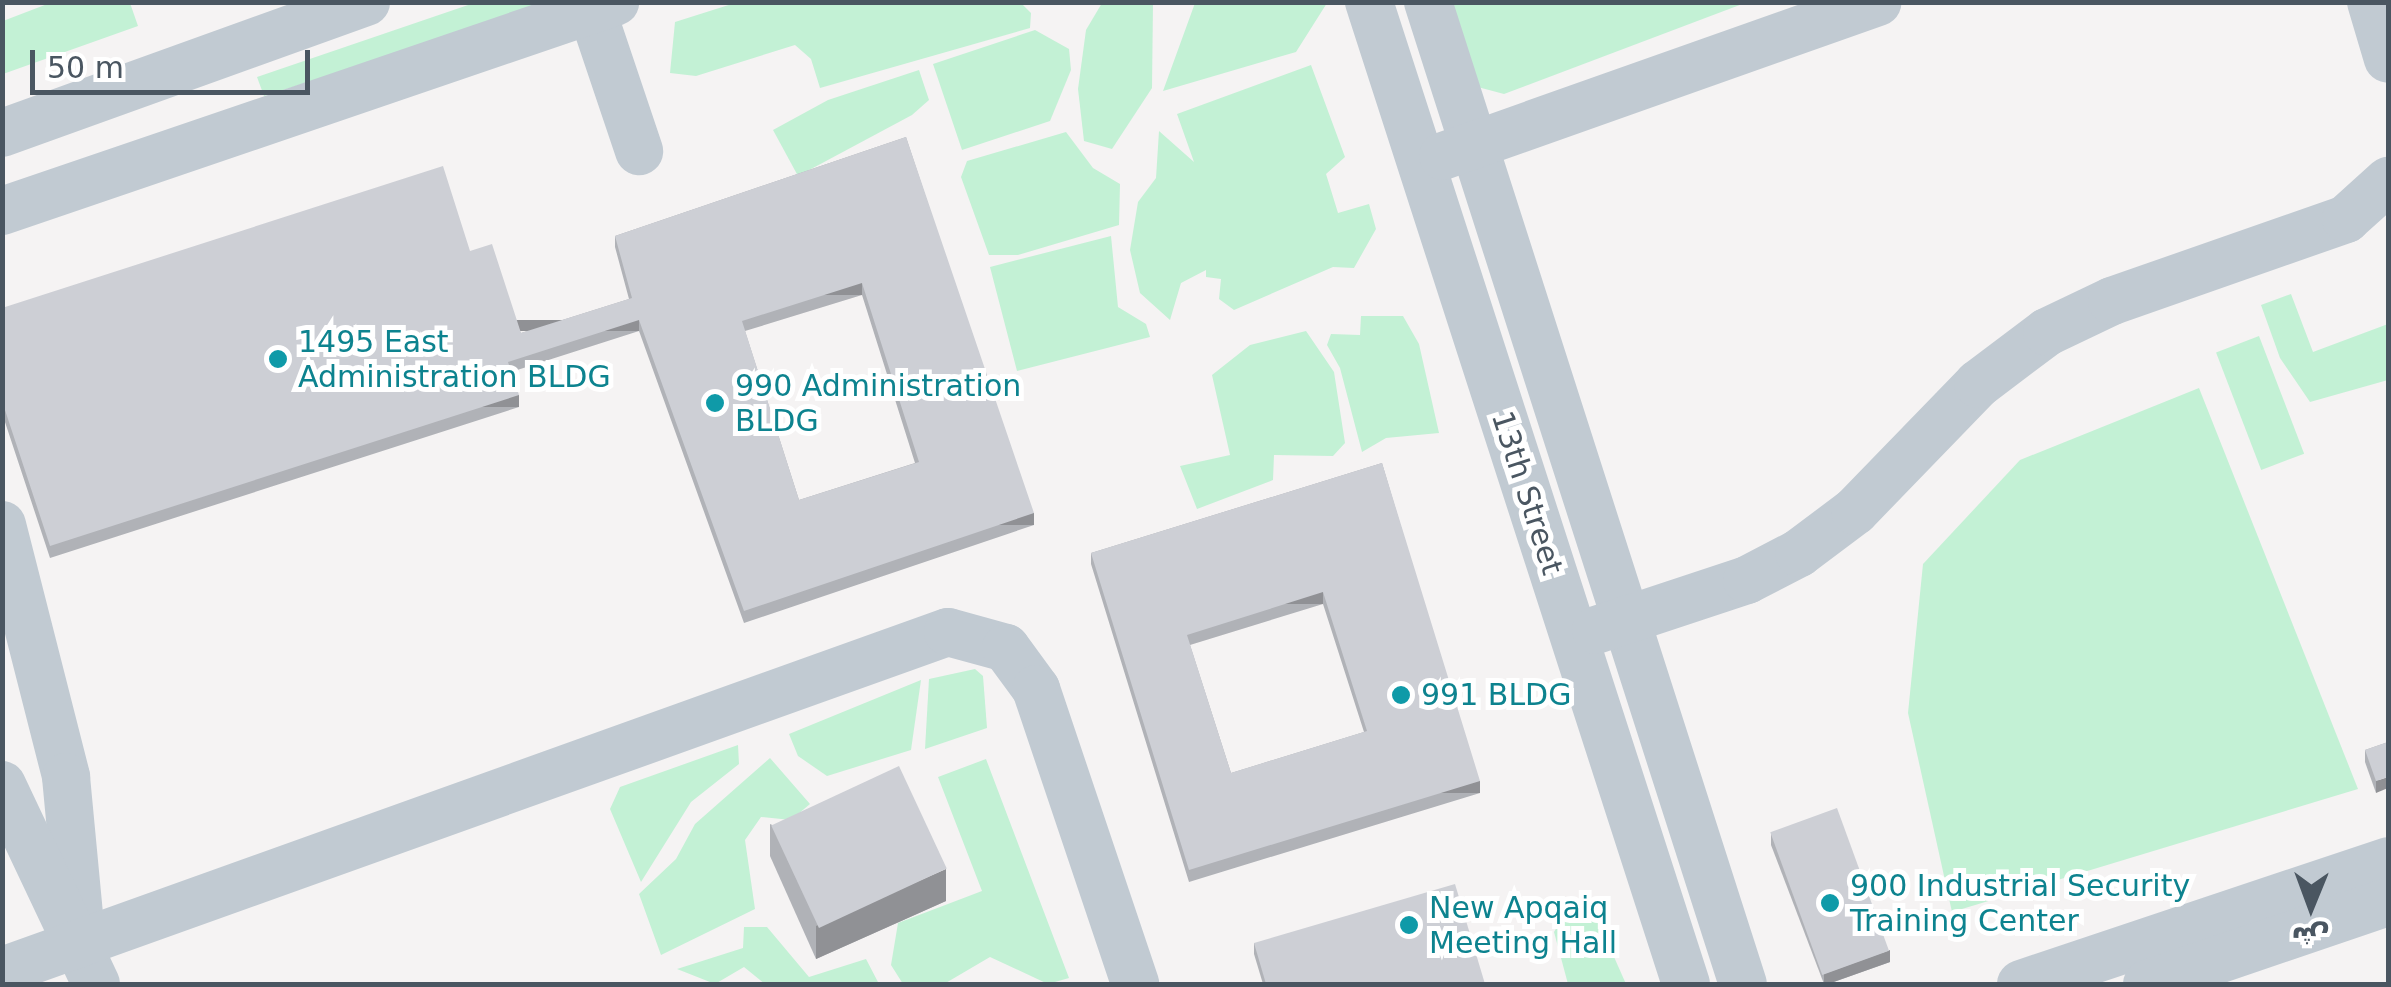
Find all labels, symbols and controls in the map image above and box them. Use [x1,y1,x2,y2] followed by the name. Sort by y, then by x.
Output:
[35,30,315,92] scale bar
[47,50,124,85] text: 50 m
[298,324,611,394] place label: 1495 East Administration BLDG
[267,348,289,370] marker: 1495 East Administration BLDG
[735,368,1021,438] place label: 990 Administration BLDG
[704,392,726,414] marker: 990 Administration BLDG
[1484,407,1570,579] street label: 13th Street
[1421,677,1571,713] place label: 991 BLDG
[1390,684,1412,706] marker: 991 BLDG
[2261,857,2361,957] north arrow
[1850,868,2190,938] place label: 900 Industrial Security Training Center
[1429,890,1617,960] place label: New Apqaiq Meeting Hall
[1819,892,1841,914] marker: 900 Industrial Security Training Center
[1398,914,1420,936] marker: New Apqaiq Meeting Hall
[2291,921,2330,954] text: ش

